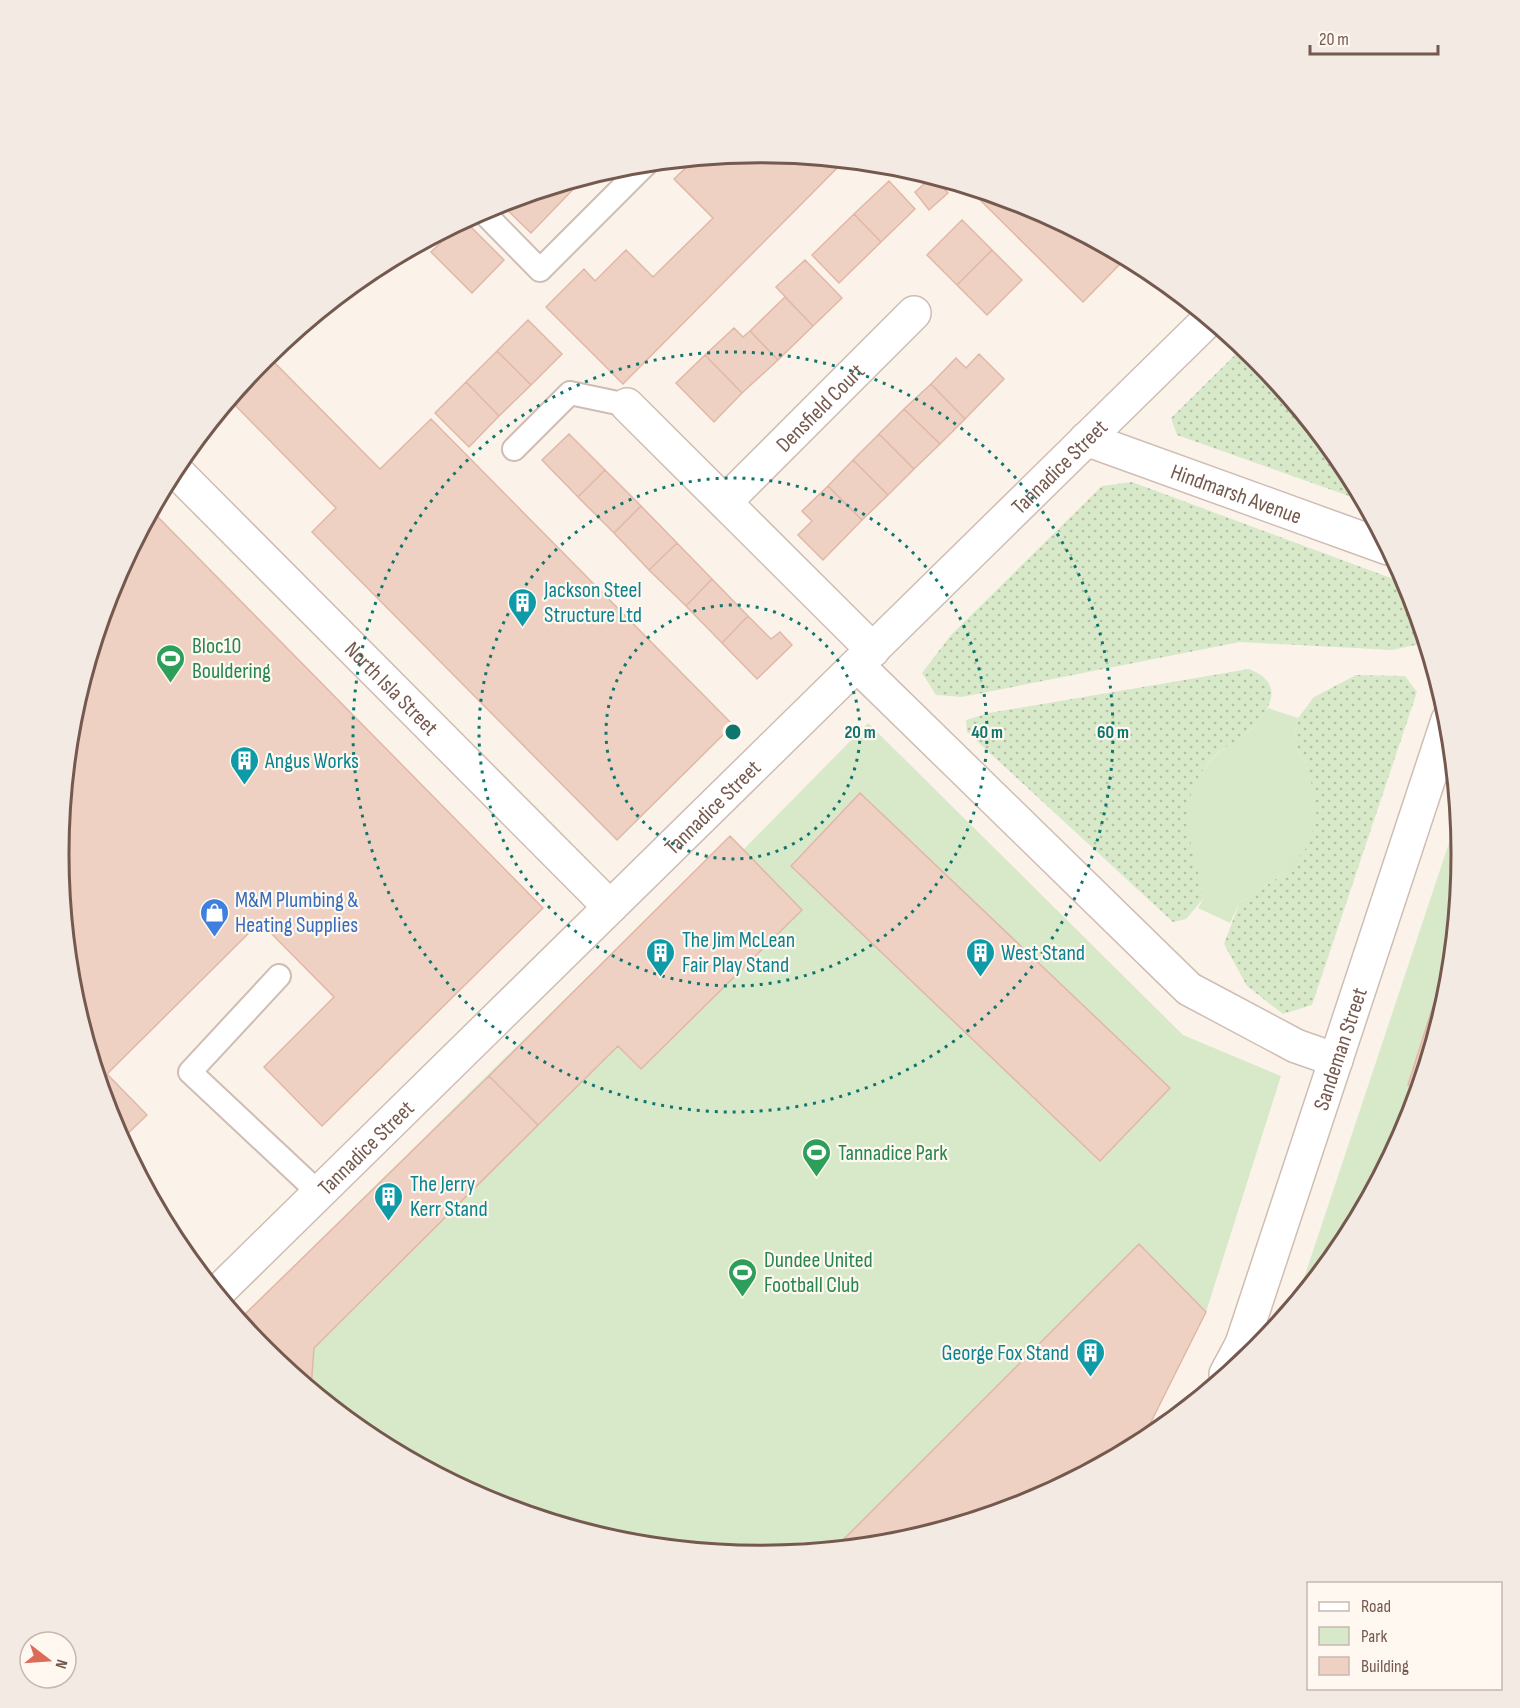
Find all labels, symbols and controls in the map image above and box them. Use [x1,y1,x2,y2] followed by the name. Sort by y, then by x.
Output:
[1310,18,1438,56] scale bar
[1319,29,1349,50] text: 20 m
[771,358,871,458] street label: Densfield Court
[1006,414,1114,520] street label: Tannadice Street
[1167,459,1305,531] street label: Hindmarsh Avenue
[543,577,642,629] place label: Jackson Steel Structure Ltd
[507,586,539,628] building icon: Jackson Steel Structure Ltd
[192,633,271,685] place label: Bloc10 Bouldering
[339,636,444,742] street label: North Isla Street
[155,642,187,684] sports icon: Bloc10 Bouldering
[723,722,743,742] centre of rings
[844,722,876,743] text: 20 m
[971,722,1003,743] text: 40 m
[1097,722,1129,743] text: 60 m
[228,744,260,786] building icon: Angus Works
[264,748,359,775] place label: Angus Works
[660,755,767,861] street label: Tannadice Street
[235,887,358,939] place label: M&M Plumbing & Heating Supplies
[198,896,230,938] shop icon: M&M Plumbing & Heating Supplies
[682,927,795,979] place label: The Jim McLean Fair Play Stand
[645,936,677,978] building icon: The Jim McLean Fair Play Stand
[964,936,996,978] building icon: West Stand
[1001,940,1085,967] place label: West Stand
[1308,984,1374,1114] street label: Sandeman Street
[313,1095,420,1201] street label: Tannadice Street
[801,1136,833,1178] sports icon: Tannadice Park
[838,1140,948,1167] place label: Tannadice Park
[410,1171,488,1223] place label: The Jerry Kerr Stand
[373,1180,405,1222] building icon: The Jerry Kerr Stand
[764,1247,873,1299] place label: Dundee United Football Club
[727,1256,759,1298] sports icon: Dundee United Football Club
[1074,1336,1106,1378] building icon: George Fox Stand
[941,1340,1069,1367] place label: George Fox Stand
[1307,1582,1502,1690] legend
[1361,1596,1391,1617] text: Road
[1361,1626,1387,1647] text: Park
[18,1630,78,1690] north arrow
[1361,1656,1409,1677] text: Building
[51,1657,71,1671] text: N

